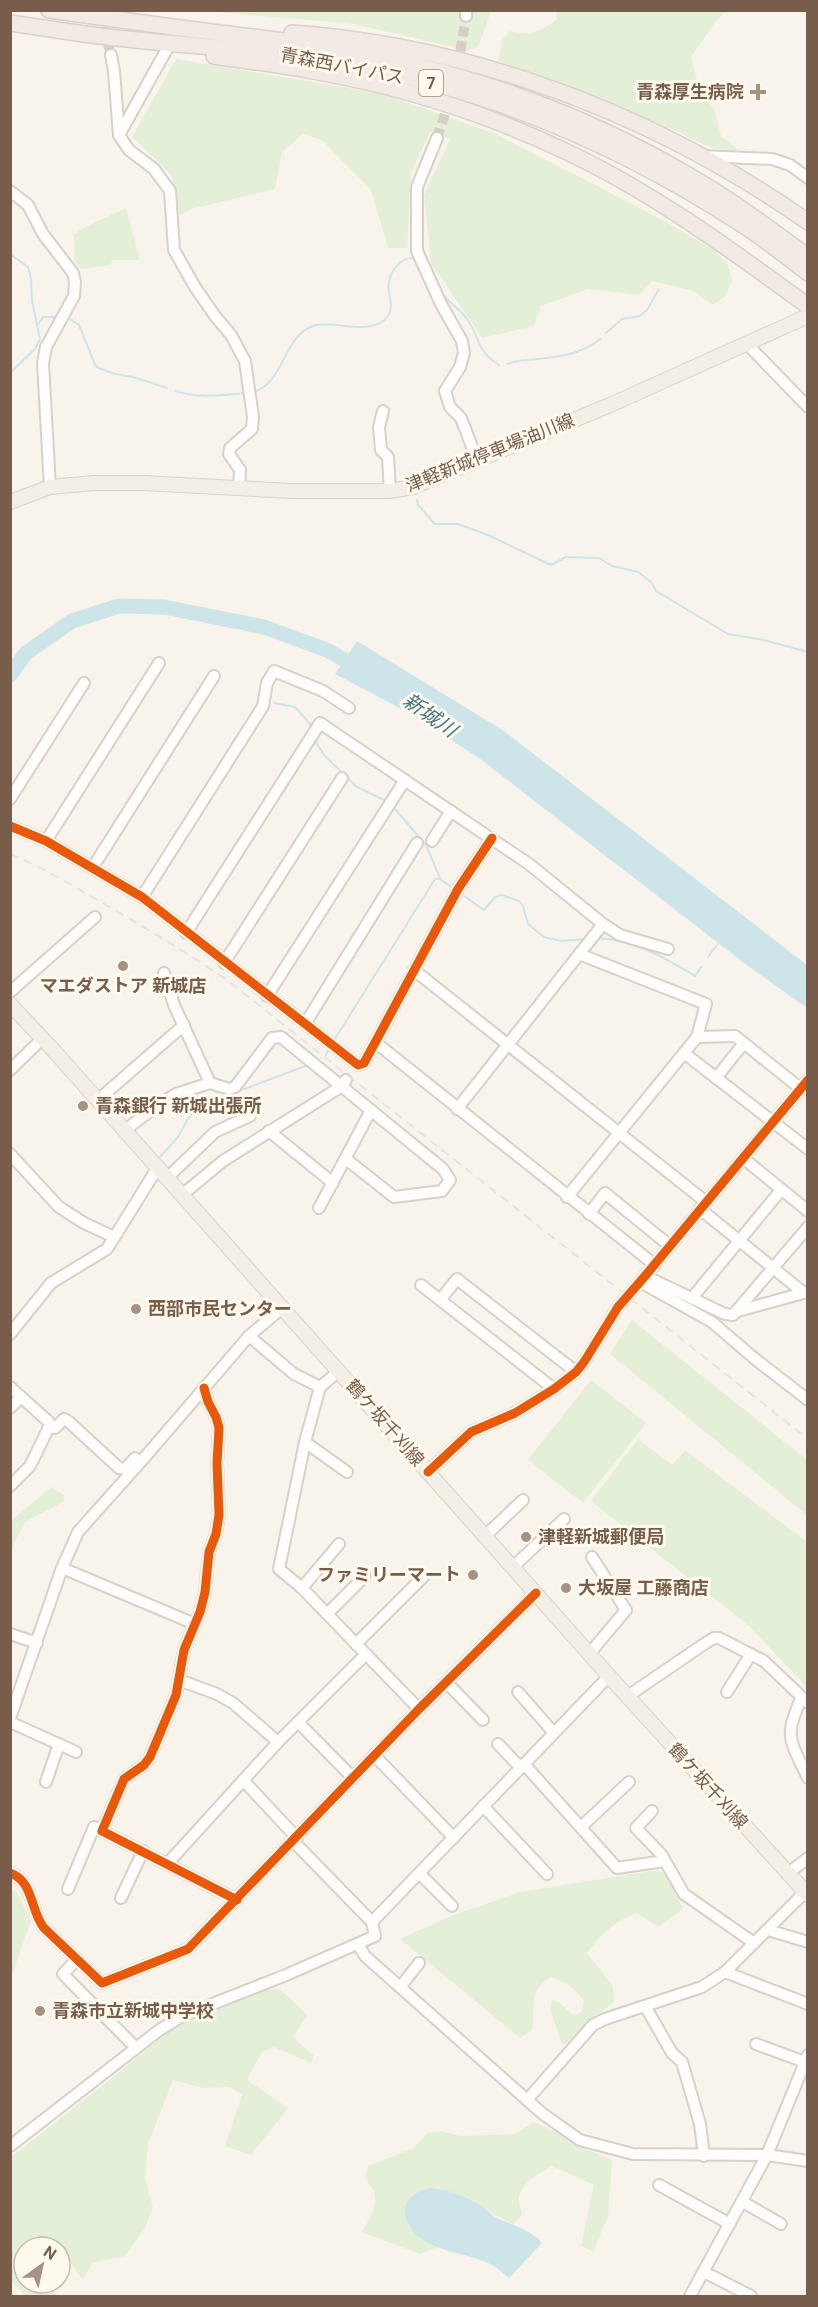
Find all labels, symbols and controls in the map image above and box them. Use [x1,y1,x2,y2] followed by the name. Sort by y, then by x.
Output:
[278,43,406,88] street label: 青森西バイパス
[419,70,443,96] road number: 7
[636,81,744,102] place label: 青森厚生病院
[749,83,767,101] marker: 青森厚生病院
[402,409,577,496] street label: 津軽新城停車場油川線
[399,688,463,743] water label: 新城川
[116,959,130,973] marker: マエダストア 新城店
[40,975,206,996] place label: マエダストア 新城店
[95,1095,261,1116] place label: 青森銀行 新城出張所
[76,1099,90,1113] marker: 青森銀行 新城出張所
[148,1298,292,1319] place label: 西部市民センター
[129,1302,143,1316] marker: 西部市民センター
[342,1375,429,1470] street label: 鶴ケ坂千刈線
[538,1526,664,1547] place label: 津軽新城郵便局
[519,1530,533,1544] marker: 津軽新城郵便局
[317,1564,461,1585] place label: ファミリーマート
[466,1568,480,1582] marker: ファミリーマート
[578,1577,708,1598] place label: 大坂屋 工藤商店
[559,1581,573,1595] marker: 大坂屋 工藤商店
[664,1739,752,1833] street label: 鶴ケ坂千刈線
[52,2000,214,2021] place label: 青森市立新城中学校
[33,2004,47,2018] marker: 青森市立新城中学校
[12,2235,72,2295] north arrow
[40,2242,60,2264] text: N

